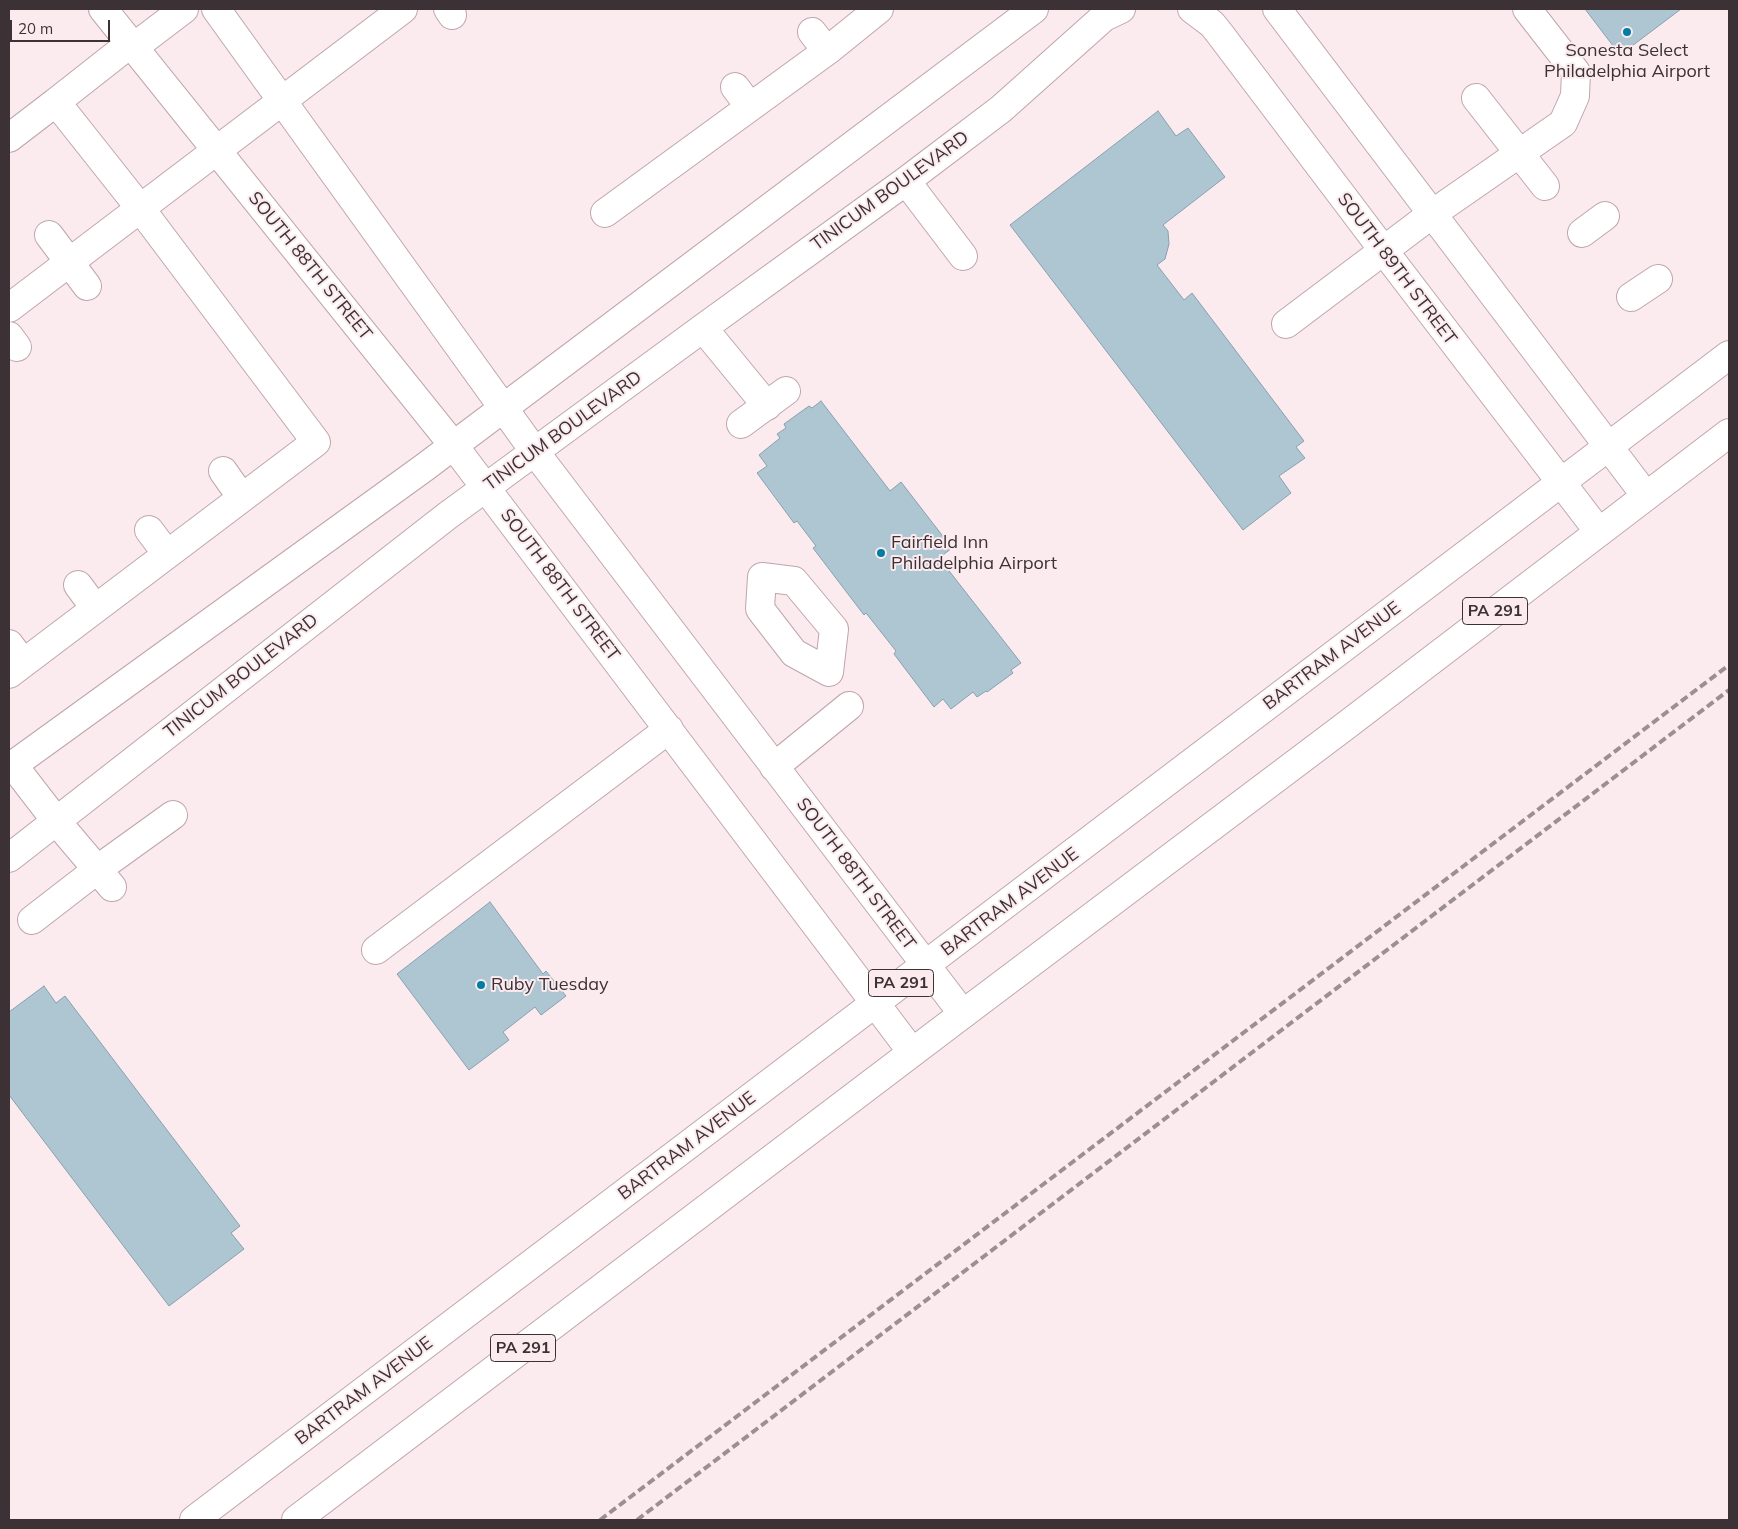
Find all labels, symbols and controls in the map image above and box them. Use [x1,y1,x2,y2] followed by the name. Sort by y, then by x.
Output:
[12,10,112,42] scale bar
[18,19,53,38] text: 20 m
[1621,26,1633,38] marker: Sonesta Select Philadelphia Airport
[1544,40,1710,82] place label: Sonesta Select Philadelphia Airport
[807,127,973,255] street label: TINICUM BOULEVARD
[244,187,376,345] street label: SOUTH 88TH STREET
[1333,189,1461,349] street label: SOUTH 89TH STREET
[480,367,646,495] street label: TINICUM BOULEVARD
[496,505,624,665] street label: SOUTH 88TH STREET
[891,532,1057,574] place label: Fairfield Inn Philadelphia Airport
[875,547,887,559] marker: Fairfield Inn Philadelphia Airport
[1259,597,1405,715] street label: BARTRAM AVENUE
[1462,598,1528,624] road number: PA 291
[160,609,322,743] street label: TINICUM BOULEVARD
[792,794,920,954] street label: SOUTH 88TH STREET
[937,843,1083,961] street label: BARTRAM AVENUE
[868,970,934,996] road number: PA 291
[491,974,609,996] place label: Ruby Tuesday
[475,979,487,991] marker: Ruby Tuesday
[614,1087,760,1205] street label: BARTRAM AVENUE
[291,1332,437,1450] street label: BARTRAM AVENUE
[490,1335,556,1362] road number: PA 291

